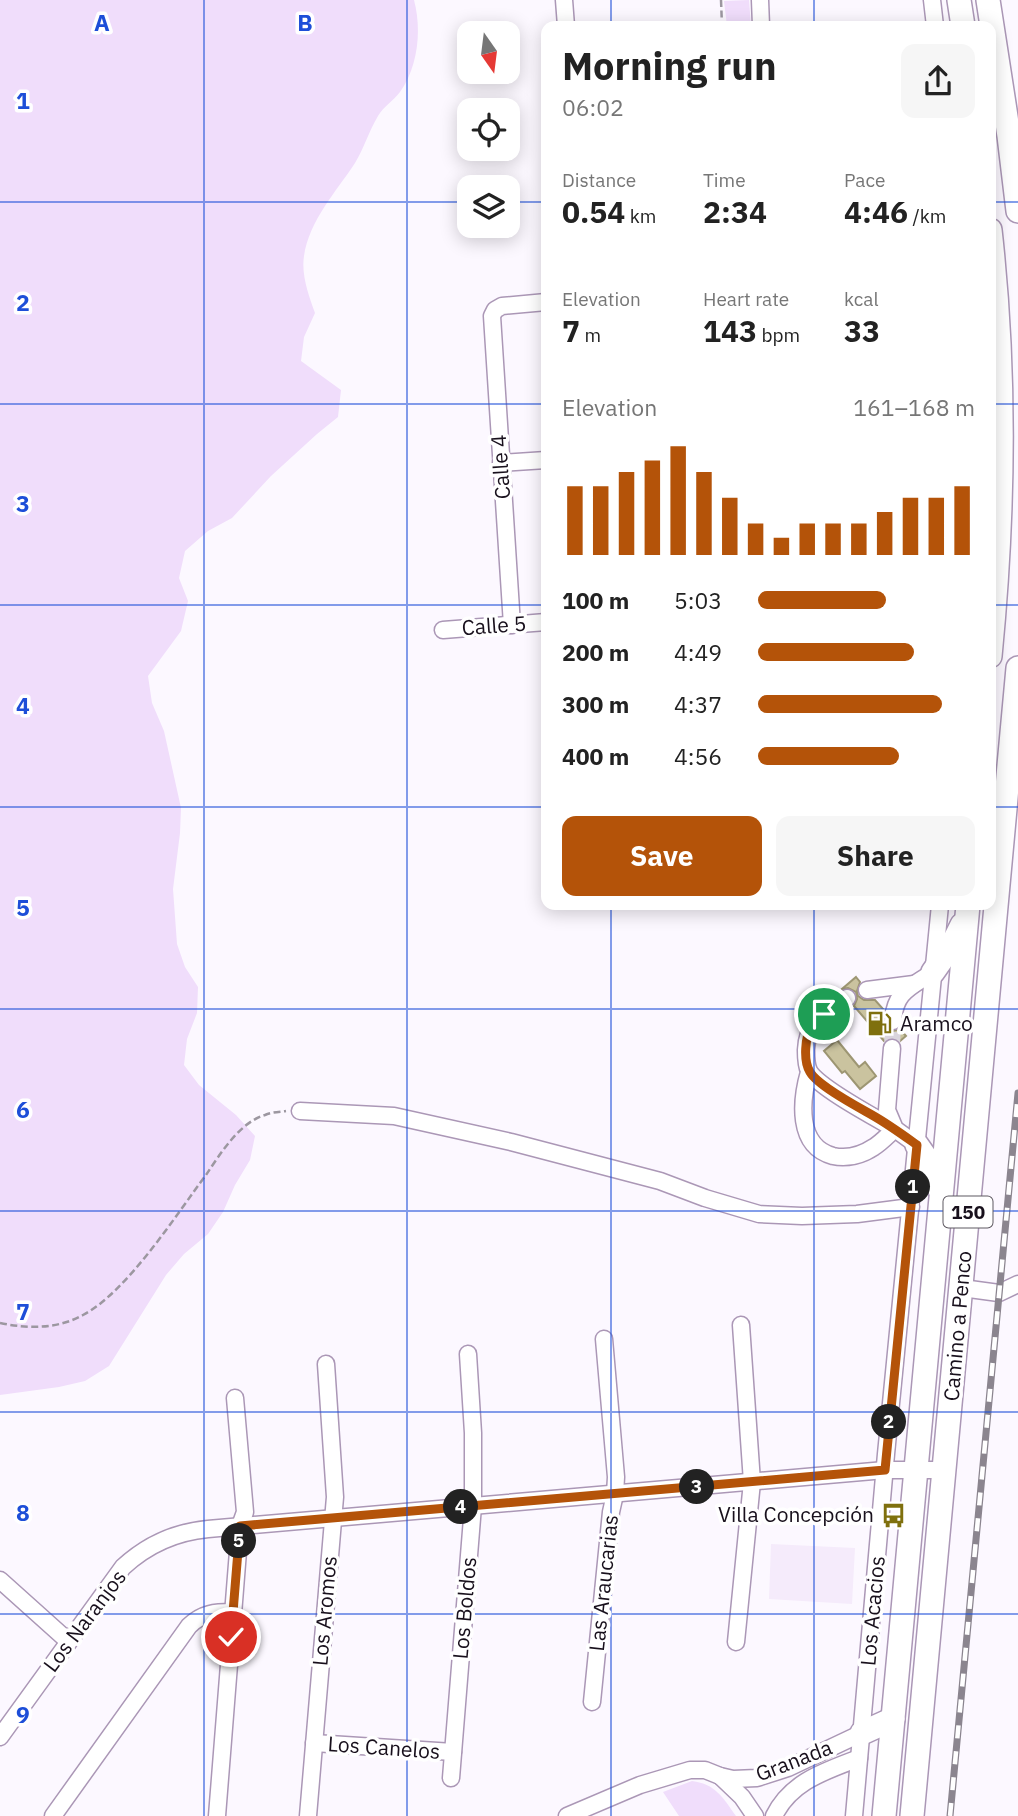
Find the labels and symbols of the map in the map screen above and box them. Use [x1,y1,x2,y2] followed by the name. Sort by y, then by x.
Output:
[94,7,110,37] text: A
[297,7,313,37] text: B
[457,21,520,84] north arrow
[16,85,30,115] text: 1
[16,287,30,317] text: 2
[484,434,516,500] street label: Calle 4
[16,488,30,518] text: 3
[461,609,527,641] street label: Calle 5
[16,690,30,720] text: 4
[16,892,30,922] text: 5
[794,984,854,1044] pin
[900,1009,973,1037] place label: Aramco
[866,1010,894,1038] fuel station icon: Aramco
[16,1094,30,1124] text: 6
[895,1170,930,1204] pin: 1
[944,1196,992,1228] road number: 150
[936,1250,978,1402] street label: Camino a Penco
[16,1296,30,1326] text: 7
[872,1404,906,1440] pin: 2
[680,1470,714,1504] pin: 3
[444,1490,478,1524] pin: 4
[16,1497,30,1527] text: 8
[718,1500,874,1528] place label: Villa Concepción
[880,1501,908,1529] bus stop icon: Villa Concepción
[582,1513,624,1653] street label: Las Araucarias
[222,1524,256,1558] pin: 5
[305,1555,343,1667] street label: Los Aromos
[853,1555,891,1667] street label: Los Acacios
[446,1556,482,1660] street label: Los Boldos
[37,1564,132,1677] street label: Los Naranjos
[201,1607,261,1667] pin
[16,1699,30,1729] text: 9
[327,1729,441,1765] street label: Los Canelos
[751,1733,836,1787] street label: Granada

